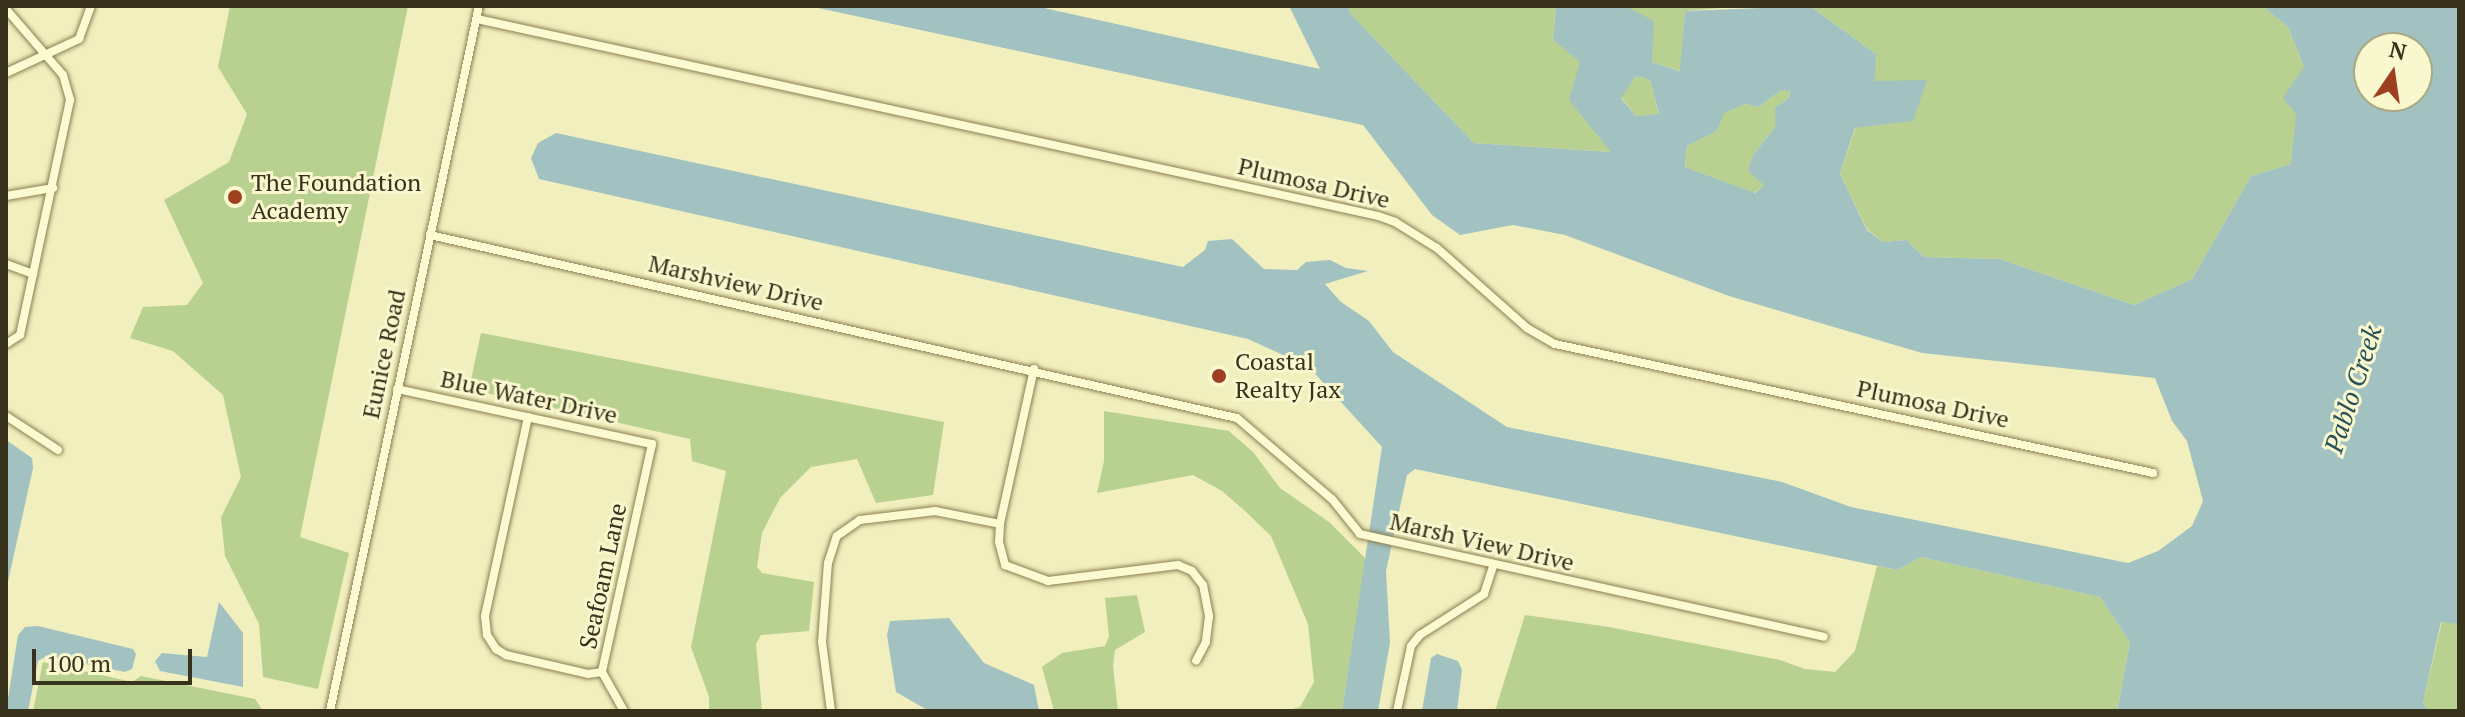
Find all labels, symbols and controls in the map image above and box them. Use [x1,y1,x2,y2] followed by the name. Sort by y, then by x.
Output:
[2353,32,2433,112] north arrow
[2387,34,2409,66] text: N
[1235,152,1393,214] street label: Plumosa Drive
[251,169,421,225] place label: The Foundation Academy
[226,188,244,206] marker: The Foundation Academy
[646,249,826,317] street label: Marshview Drive
[356,287,412,421] street label: Eunice Road
[2318,321,2388,457] water label: Pablo Creek
[1235,348,1341,404] place label: Coastal Realty Jax
[438,364,620,430] street label: Blue Water Drive
[1210,367,1228,385] marker: Coastal Realty Jax
[1854,374,2012,434] street label: Plumosa Drive
[573,500,633,652] street label: Seafoam Lane
[1387,507,1577,577] street label: Marsh View Drive
[36,633,196,683] scale bar
[46,647,111,679] text: 100 m

